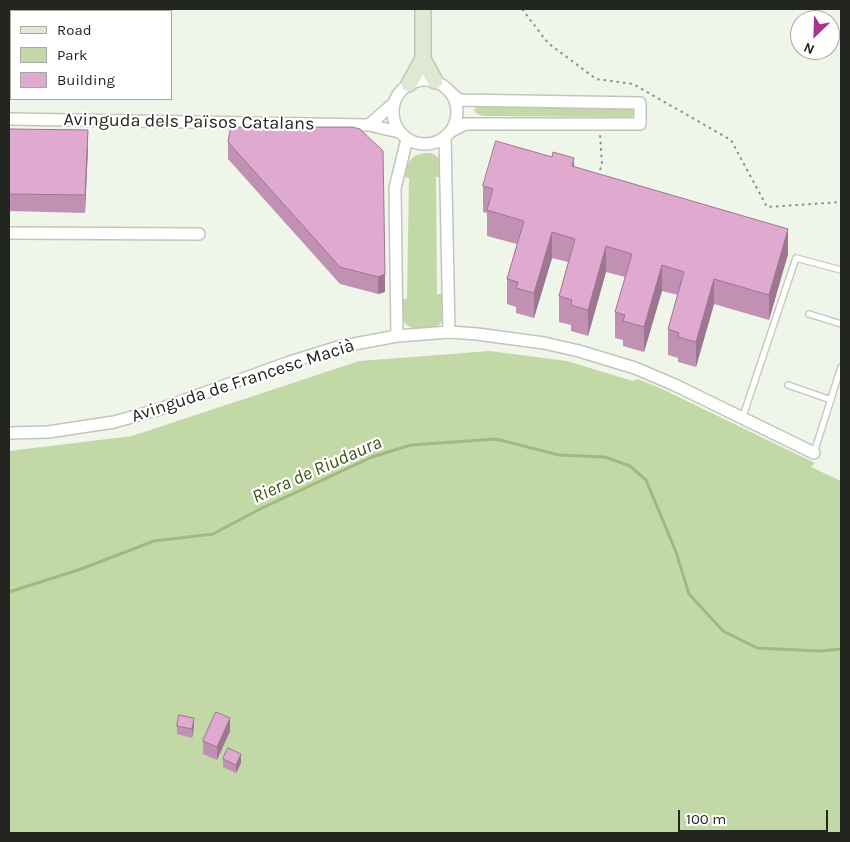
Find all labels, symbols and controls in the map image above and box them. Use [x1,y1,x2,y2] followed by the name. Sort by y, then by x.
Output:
[10,10,172,100] legend
[790,10,840,60] north arrow
[57,21,92,39] text: Road
[801,38,817,58] text: N
[57,46,87,64] text: Park
[57,71,115,89] text: Building
[63,109,315,135] street label: Avinguda dels Països Catalans
[129,335,357,427] street label: Avinguda de Francesc Macià
[249,431,385,509] water label: Riera de Riudaura
[680,800,830,832] scale bar
[686,810,726,828] text: 100 m

